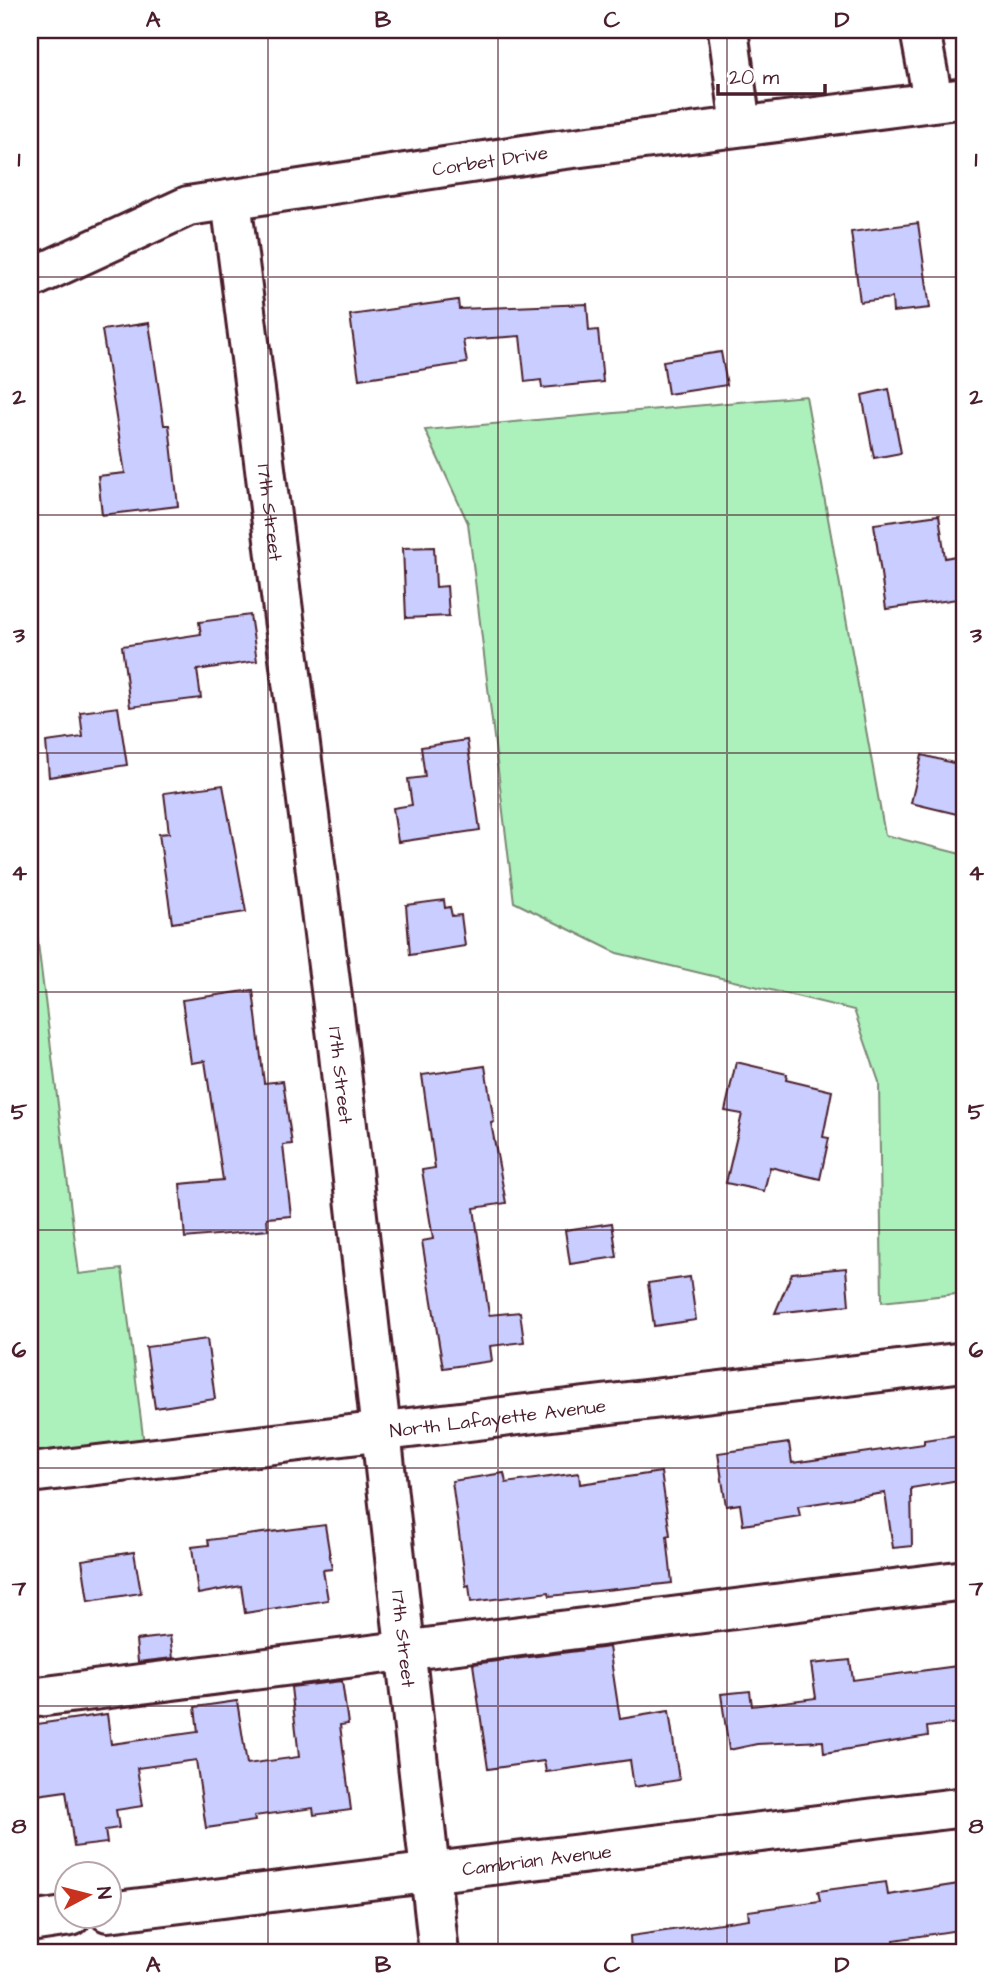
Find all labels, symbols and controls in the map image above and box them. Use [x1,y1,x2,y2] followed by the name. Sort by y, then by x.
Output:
[146,4,161,36] text: A
[375,4,392,36] text: B
[604,4,621,36] text: C
[835,4,850,36] text: D
[718,52,825,96] scale bar
[729,63,780,92] text: 20 m
[430,139,550,184] street label: Corbet Drive
[18,143,21,175] text: 1
[975,143,978,175] text: 1
[11,381,26,413] text: 2
[968,381,983,413] text: 2
[250,463,289,563] street label: 17th Street
[12,619,25,651] text: 3
[969,619,982,651] text: 3
[11,857,27,889] text: 4
[968,857,984,889] text: 4
[321,1025,359,1125] street label: 17th Street
[11,1096,28,1128] text: 5
[968,1096,985,1128] text: 5
[12,1334,27,1366] text: 6
[969,1334,984,1366] text: 6
[388,1393,607,1445] street label: North Lafayette Avenue
[11,1572,27,1604] text: 7
[968,1572,984,1604] text: 7
[384,1589,421,1689] street label: 17th Street
[12,1810,27,1842] text: 8
[969,1810,984,1842] text: 8
[461,1838,613,1884] street label: Cambrian Avenue
[52,1860,122,1930] north arrow
[89,1886,118,1901] text: N
[146,1949,161,1981] text: A
[375,1949,392,1981] text: B
[604,1949,621,1981] text: C
[835,1949,850,1981] text: D

